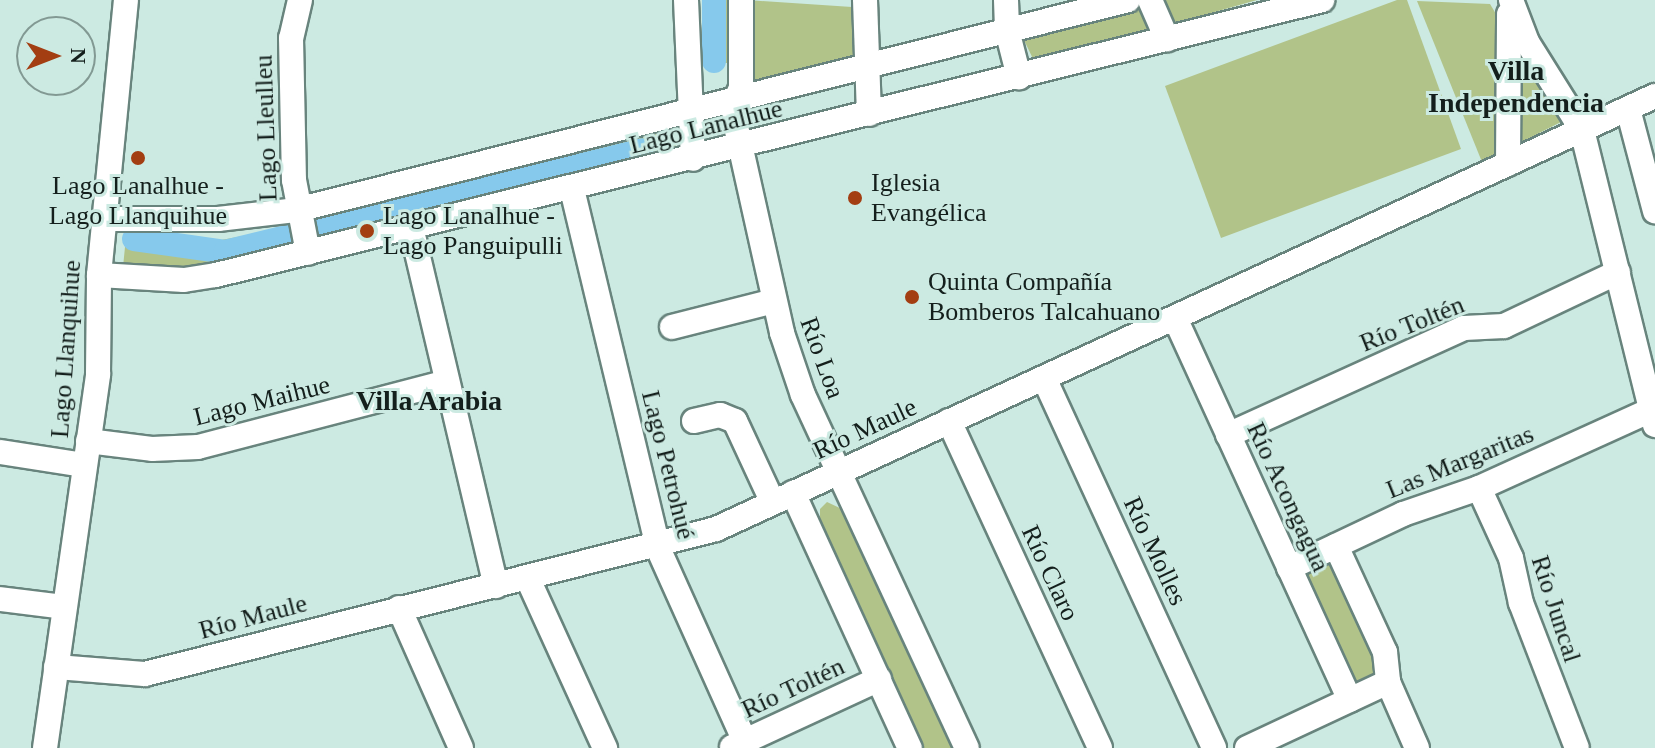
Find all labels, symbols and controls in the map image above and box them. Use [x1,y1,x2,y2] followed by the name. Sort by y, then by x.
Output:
[16,16,96,96] north arrow
[66,48,91,64] text: N
[248,54,284,202] street label: Lago Lleulleu
[1428,54,1604,120] district label: Villa Independencia
[626,93,786,161] street label: Lago Lanalhue
[129,149,147,167] marker: Lago Lanalhue - Lago Llanquihue
[871,167,986,228] place label: Iglesia Evangélica
[49,170,227,232] place label: Lago Lanalhue - Lago Llanquihue
[846,189,864,207] marker: Iglesia Evangélica
[383,200,563,262] place label: Lago Lanalhue - Lago Panguipulli
[358,222,376,240] marker: Lago Lanalhue - Lago Panguipulli
[44,259,88,439] street label: Lago Llanquihue
[928,266,1161,328] place label: Quinta Compañía Bomberos Talcahuano
[903,288,921,306] marker: Quinta Compañía Bomberos Talcahuano
[1355,289,1469,359] street label: Río Toltén
[793,313,851,403] street label: Río Loa
[191,369,333,433] street label: Lago Maihue
[355,384,503,418] district label: Villa Arabia
[634,387,702,543] street label: Lago Petrohué
[808,392,922,466] street label: Río Maule
[1240,417,1336,577] street label: Río Acongagua
[1382,418,1538,506] street label: Las Margaritas
[1116,492,1194,610] street label: Río Molles
[1014,520,1086,626] street label: Río Claro
[1524,552,1588,666] street label: Río Juncal
[196,588,310,646] street label: Río Maule
[737,651,849,725] street label: Río Toltén

